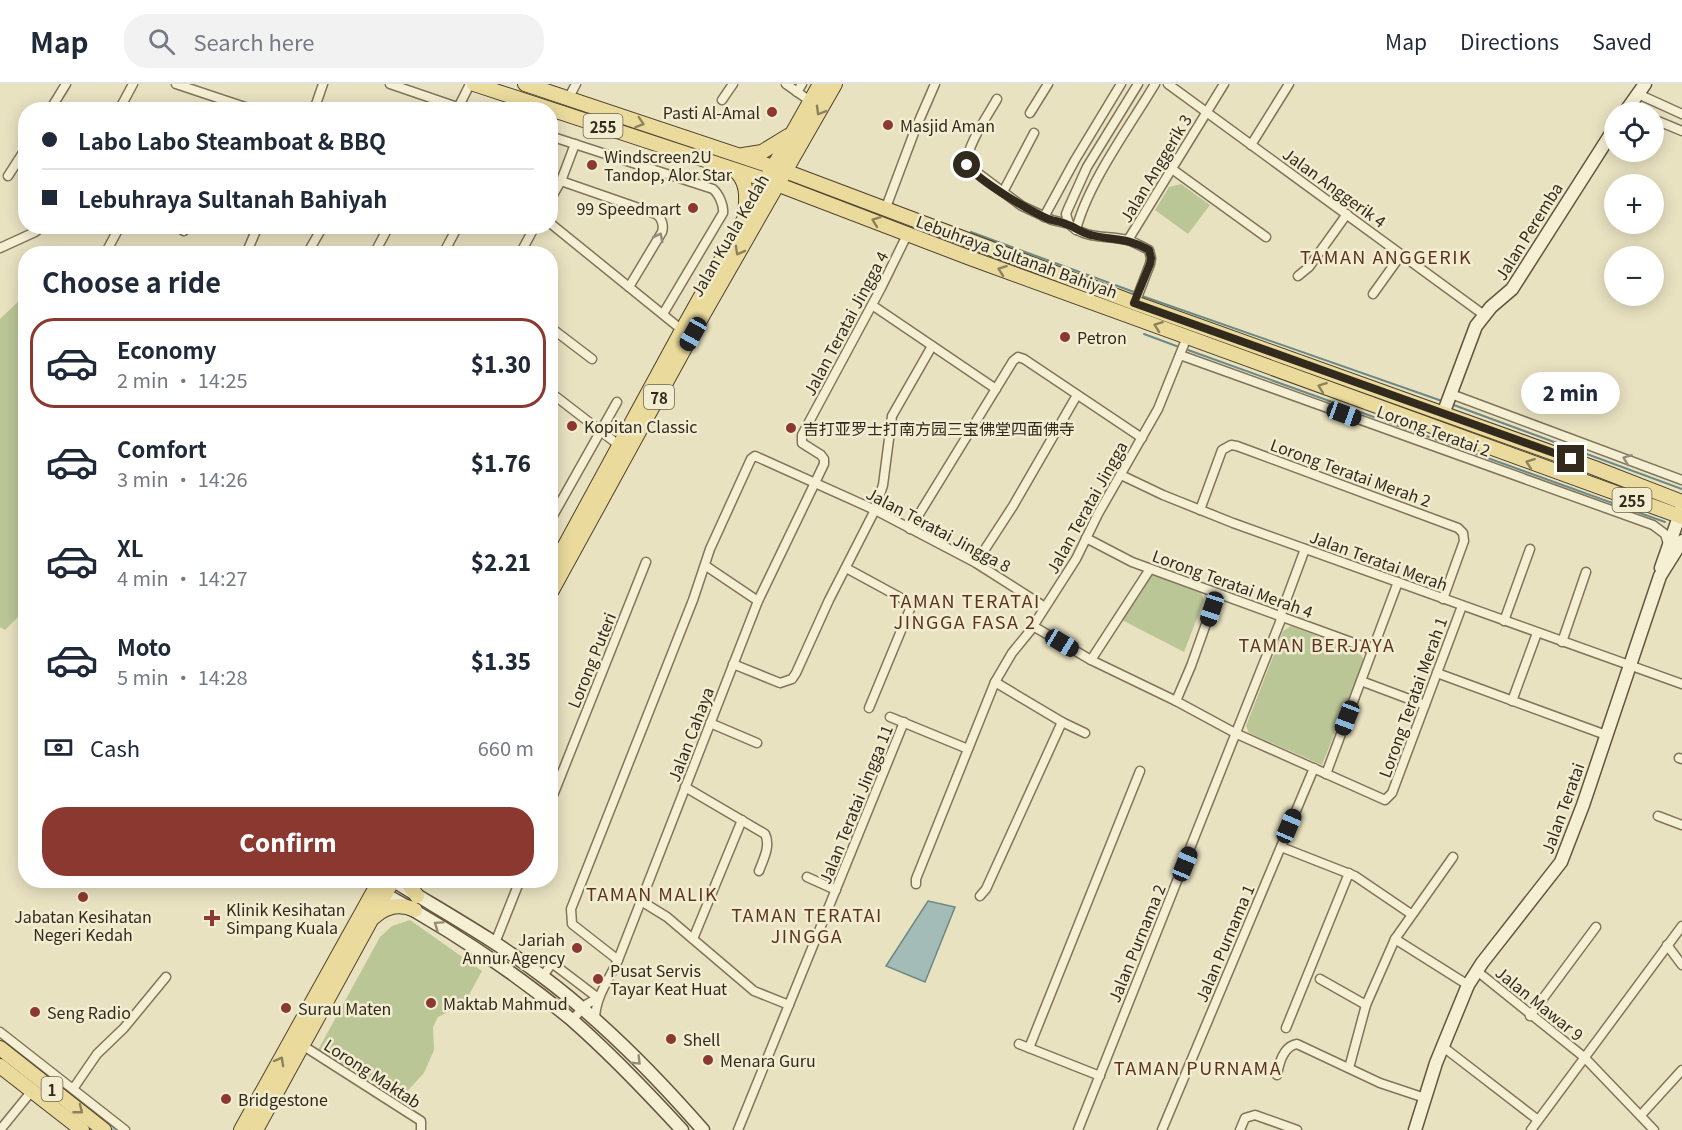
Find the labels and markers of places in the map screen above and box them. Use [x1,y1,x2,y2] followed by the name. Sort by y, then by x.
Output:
[663,100,760,124] place label: Pasti Al-Amal
[765,105,779,119] marker: Pasti Al-Amal
[900,113,995,137] place label: Masjid Aman
[881,118,895,132] marker: Masjid Aman
[604,144,733,186] place label: Windscreen2U Tandop, Alor Star
[585,158,599,172] marker: Windscreen2U Tandop, Alor Star
[576,196,681,220] place label: 99 Speedmart
[686,201,700,215] marker: 99 Speedmart
[1077,325,1127,349] place label: Petron
[1058,330,1072,344] marker: Petron
[584,414,697,438] place label: Kopitan Classic
[803,416,1075,440] place label: 吉打亚罗士打南方园三宝佛堂四面佛寺
[565,419,579,433] marker: Kopitan Classic
[784,421,798,435] marker: 吉打亚罗士打南方园三宝佛堂四面佛寺
[76,890,90,904] marker: Jabatan Kesihatan Negeri Kedah
[226,897,346,939] place label: Klinik Kesihatan Simpang Kuala
[14,904,152,946] place label: Jabatan Kesihatan Negeri Kedah
[203,909,221,927] marker: Klinik Kesihatan Simpang Kuala
[463,927,566,969] place label: Jariah Annur Agency
[570,941,584,955] marker: Jariah Annur Agency
[610,958,727,1000] place label: Pusat Servis Tayar Keat Huat
[591,972,605,986] marker: Pusat Servis Tayar Keat Huat
[443,991,568,1015] place label: Maktab Mahmud
[298,996,391,1020] place label: Surau Maten
[424,996,438,1010] marker: Maktab Mahmud
[47,1000,131,1024] place label: Seng Radio
[279,1001,293,1015] marker: Surau Maten
[28,1005,42,1019] marker: Seng Radio
[683,1027,720,1051] place label: Shell
[664,1032,678,1046] marker: Shell
[720,1048,816,1072] place label: Menara Guru
[701,1053,715,1067] marker: Menara Guru
[238,1087,328,1111] place label: Bridgestone
[219,1092,233,1106] marker: Bridgestone

